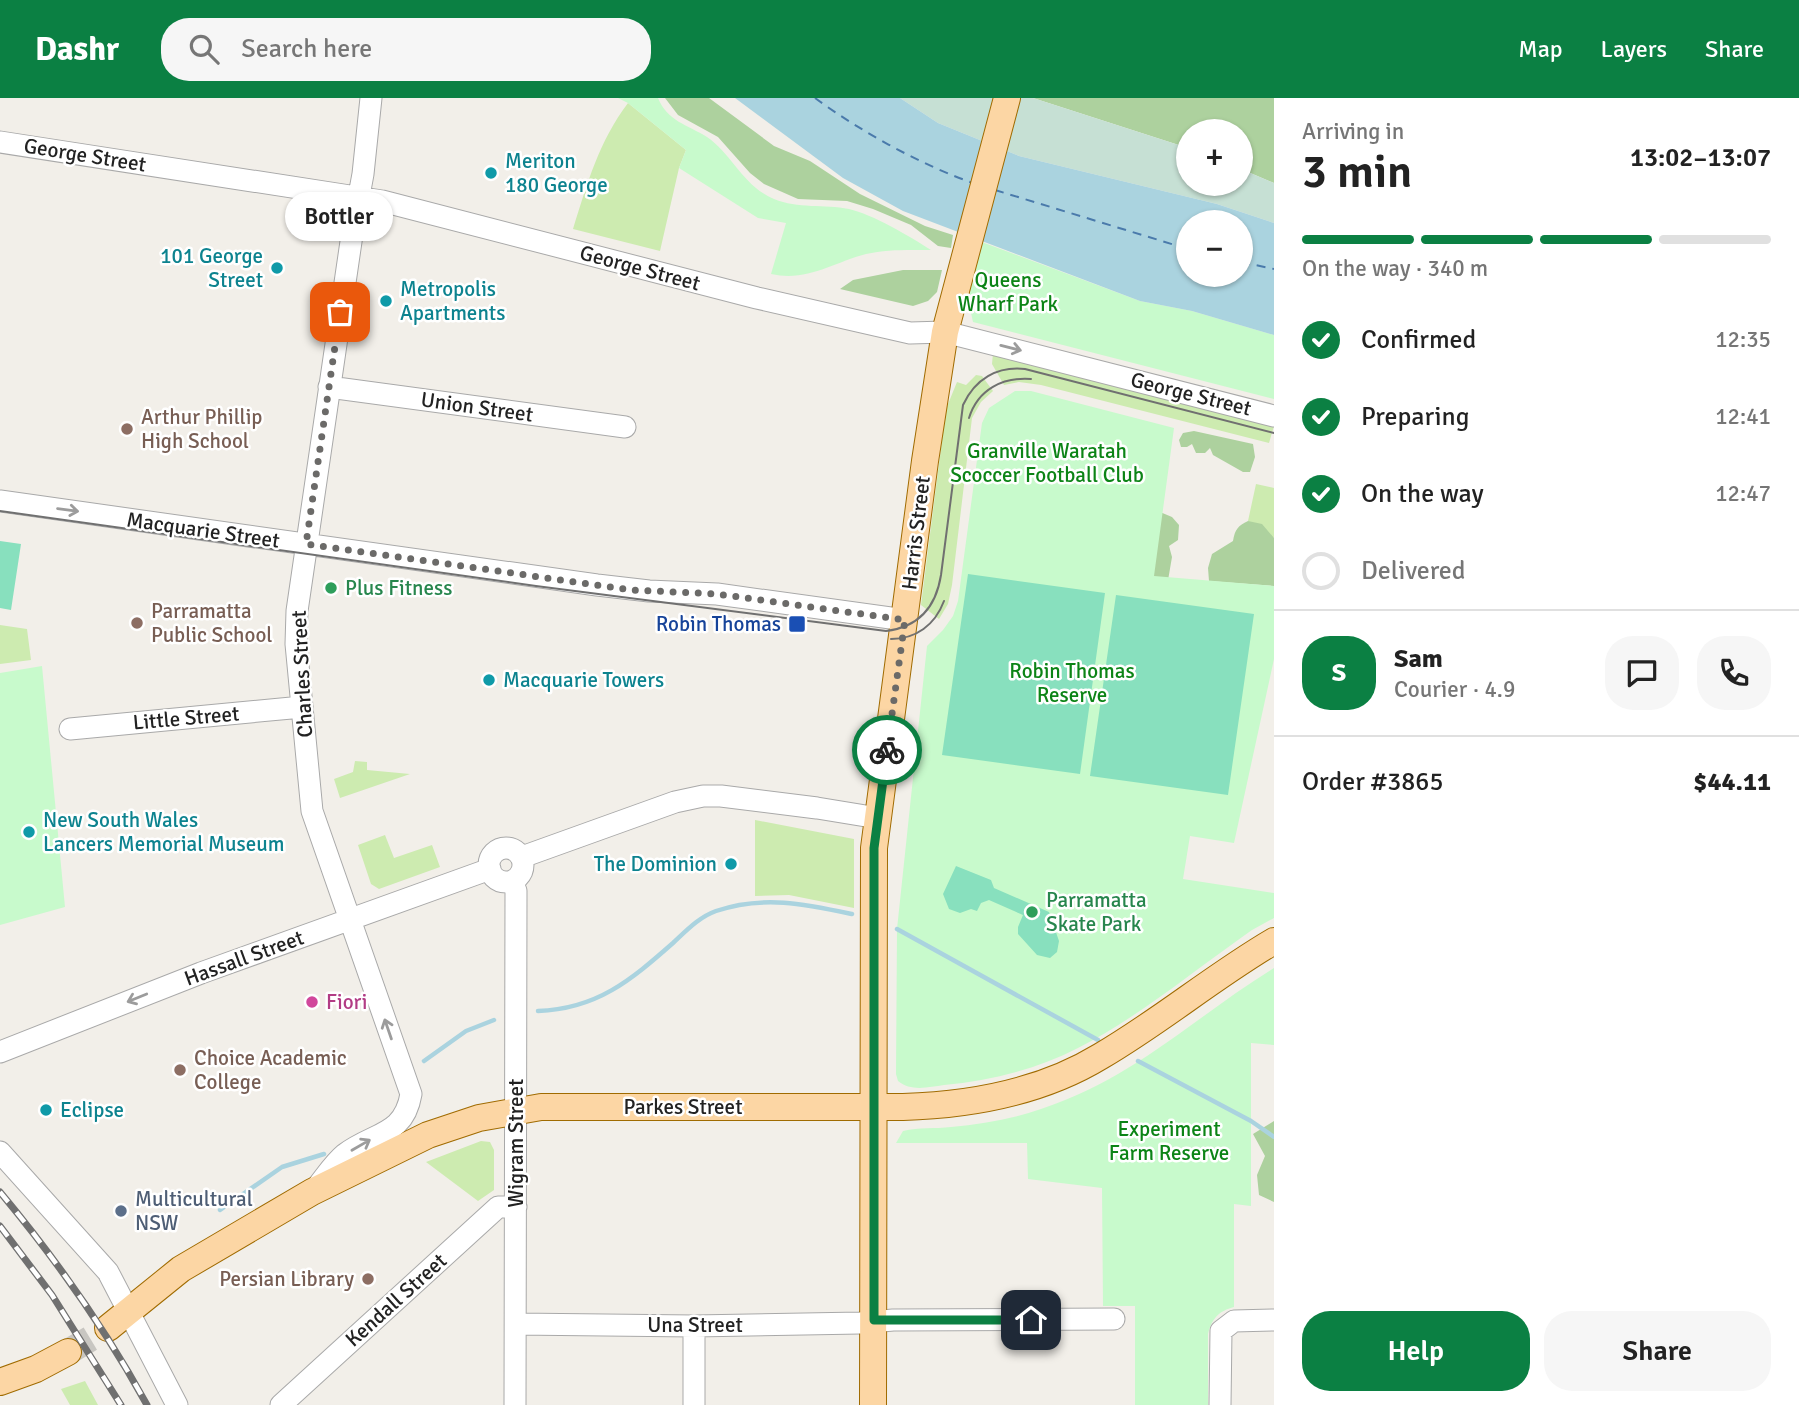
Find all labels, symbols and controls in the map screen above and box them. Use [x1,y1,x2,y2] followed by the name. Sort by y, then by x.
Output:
[161,18,651,81] search box
[35,29,119,70] text: Dashr
[185,30,223,68] icon: search
[241,33,372,65] text: Search here
[1518,34,1563,64] text: Map
[1601,34,1667,64] text: Layers
[1705,34,1764,64] text: Share
[1302,117,1404,146] text: Arriving in
[1176,119,1253,287] map controls
[1176,119,1253,196] button: +
[22,133,148,177] street label: George Street
[1630,142,1771,174] text: 13:02–13:07
[1302,144,1412,200] text: 3 min
[505,148,608,198] place label: Meriton 180 George
[483,165,499,181] marker: Meriton 180 George
[286,193,394,242] callout: Bottler
[304,202,374,231] text: Bottler
[1176,210,1253,287] button: −
[577,239,703,297] street label: George Street
[160,243,263,293] place label: 101 George Street
[1302,254,1488,283] text: On the way · 340 m
[269,260,285,276] marker: 101 George Street
[958,267,1059,317] park label: Queens Wharf Park
[400,276,505,326] place label: Metropolis Apartments
[310,282,370,342] pin
[321,293,359,331] icon: bag
[378,293,394,309] marker: Metropolis Apartments
[1302,321,1340,359] icon: check
[1361,324,1476,356] text: Confirmed
[1715,325,1771,354] text: 12:35
[1000,342,1022,355] one-way arrow
[1128,366,1254,422] street label: George Street
[419,386,535,428] street label: Union Street
[1302,398,1340,436] icon: check
[1361,401,1469,433] text: Preparing
[1715,402,1771,431] text: 12:41
[141,404,263,454] place label: Arthur Phillip High School
[119,421,135,437] marker: Arthur Phillip High School
[950,438,1144,488] park label: Granville Waratah Scoccer Football Club
[896,474,936,592] street label: Harris Street
[1302,475,1340,513] icon: check
[1361,478,1484,510] text: On the way
[1715,479,1771,508] text: 12:47
[56,504,78,517] one-way arrow
[125,506,281,554] street label: Macquarie Street
[1361,555,1466,587] text: Delivered
[345,575,452,601] place label: Plus Fitness
[323,580,339,596] marker: Plus Fitness
[151,598,272,648] place label: Parramatta Public School
[286,610,318,738] street label: Charles Street
[656,611,781,637] place label: Robin Thomas
[787,614,807,634] marker: Robin Thomas
[129,615,145,631] marker: Parramatta Public School
[1605,636,1679,710] button: chat
[1697,636,1771,710] button: phone
[1394,643,1443,675] text: Sam
[1332,657,1346,689] text: S
[1009,658,1135,708] park label: Robin Thomas Reserve
[503,667,664,693] place label: Macquarie Towers
[481,672,497,688] marker: Macquarie Towers
[1394,675,1515,704] text: Courier · 4.9
[132,700,240,736] street label: Little Street
[852,715,922,785] courier
[868,731,906,769] icon: bike
[1302,766,1443,798] text: Order #3865
[1693,766,1771,798] text: $44.11
[43,807,284,857] place label: New South Wales Lancers Memorial Museum
[21,824,37,840] marker: New South Wales Lancers Memorial Museum
[594,851,717,877] place label: The Dominion
[723,856,739,872] marker: The Dominion
[1046,887,1147,937] place label: Parramatta Skate Park
[1024,904,1040,920] marker: Parramatta Skate Park
[181,924,307,992] street label: Hassall Street
[326,989,367,1015] place label: Fiori
[127,993,149,1006] one-way arrow
[304,994,320,1010] marker: Fiori
[381,1019,394,1041] one-way arrow
[194,1045,347,1095] place label: Choice Academic College
[172,1062,188,1078] marker: Choice Academic College
[503,1079,529,1207] street label: Wigram Street
[624,1094,742,1120] street label: Parkes Street
[60,1097,124,1123] place label: Eclipse
[38,1102,54,1118] marker: Eclipse
[1109,1116,1229,1166] park label: Experiment Farm Reserve
[350,1138,370,1152] one-way arrow
[135,1186,253,1236] place label: Multicultural NSW
[113,1203,129,1219] marker: Multicultural NSW
[340,1248,452,1352] street label: Kendall Street
[219,1266,354,1292] place label: Persian Library
[360,1271,376,1287] marker: Persian Library
[1001,1290,1061,1350] pin
[1012,1301,1050,1339] icon: home
[1302,1311,1530,1391] button: Help
[1544,1311,1771,1391] button: Share
[647,1312,743,1338] street label: Una Street

